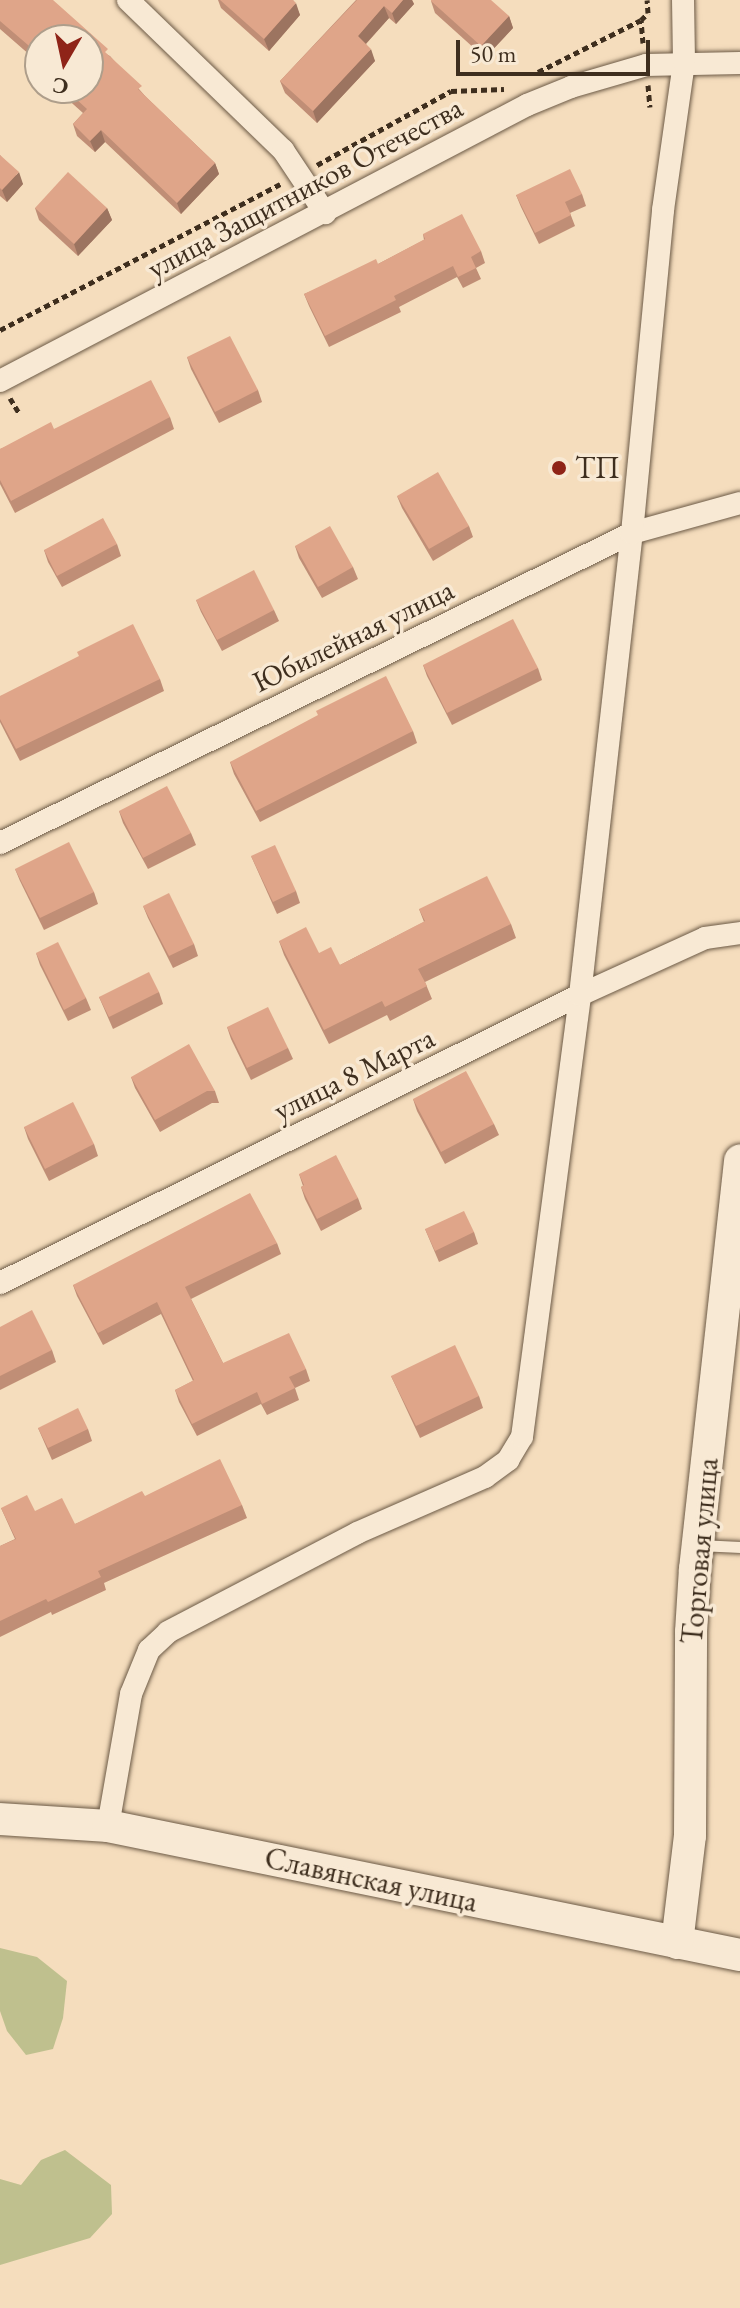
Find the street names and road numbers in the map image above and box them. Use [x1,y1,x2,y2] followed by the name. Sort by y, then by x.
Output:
[141,89,469,287] street label: улица Защитников Отечества
[246,572,460,700] street label: Юбилейная улица
[268,1020,440,1128] street label: улица 8 Марта
[674,1456,726,1646] street label: Торговая улица
[261,1840,481,1920] street label: Славянская улица

